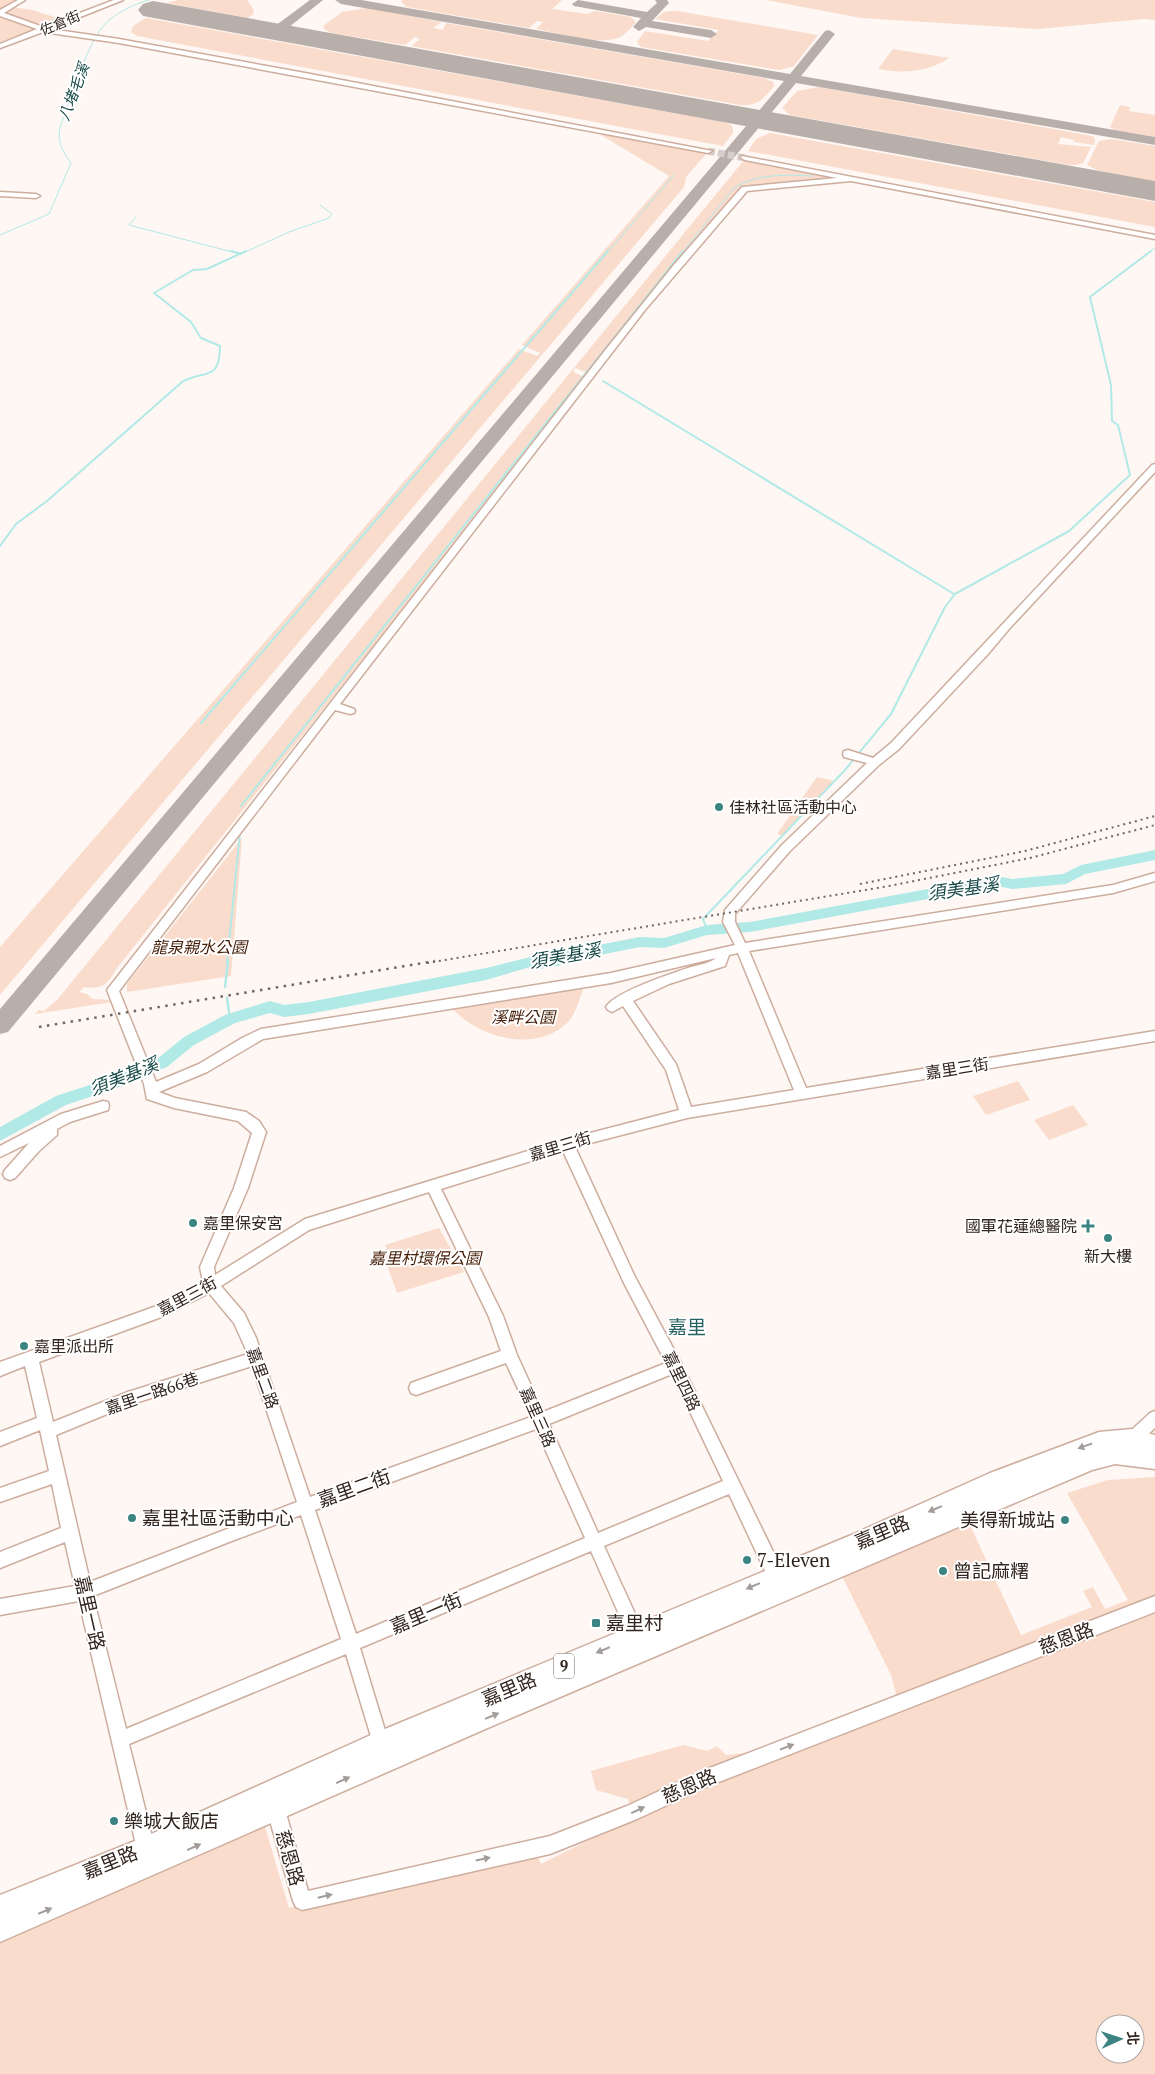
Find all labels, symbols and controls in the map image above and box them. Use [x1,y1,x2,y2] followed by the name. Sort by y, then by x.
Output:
[37,6,83,39] street label: 佐倉街
[53,58,94,123] water label: 八堵毛溪
[729,796,857,818] place label: 佳林社區活動中心
[713,801,725,813] marker: 佳林社區活動中心
[926,871,1003,905] water label: 須美基溪
[151,936,249,958] park label: 龍泉親水公園
[527,936,605,973] water label: 須美基溪
[491,1006,557,1028] park label: 溪畔公園
[86,1050,164,1101] water label: 須美基溪
[924,1052,990,1084] street label: 嘉里三街
[526,1126,594,1166] street label: 嘉里三街
[203,1212,283,1234] place label: 嘉里保安宮
[965,1215,1077,1237] place label: 國軍花蓮總醫院
[187,1217,199,1229] marker: 嘉里保安宮
[1081,1219,1095,1233] marker: 國軍花蓮總醫院
[1102,1232,1114,1244] marker: 新大樓
[1084,1245,1132,1267] place label: 新大樓
[369,1247,483,1269] park label: 嘉里村環保公園
[154,1271,220,1321] street label: 嘉里三街
[668,1314,706,1339] district label: 嘉里
[34,1335,114,1357] place label: 嘉里派出所
[18,1340,30,1352] marker: 嘉里派出所
[242,1344,284,1412] street label: 嘉里二路
[658,1347,706,1415] street label: 嘉里四路
[103,1367,201,1419] street label: 嘉里一路66巷
[515,1383,561,1451] street label: 嘉里三路
[1077,1443,1092,1450] one-way arrow
[314,1463,394,1512] street label: 嘉里二街
[142,1505,294,1530] place label: 嘉里社區活動中心
[927,1505,942,1513] one-way arrow
[960,1507,1055,1532] place label: 美得新城站
[851,1509,913,1554] street label: 嘉里路
[126,1512,138,1524] marker: 嘉里社區活動中心
[1059,1514,1071,1526] marker: 美得新城站
[757,1547,830,1572] place label: 7-Eleven
[741,1554,753,1566] marker: 7-Eleven
[953,1558,1029,1583] place label: 曾記麻糬
[937,1565,949,1577] marker: 曾記麻糬
[70,1573,111,1653] street label: 嘉里一路
[746,1583,760,1591] one-way arrow
[386,1586,466,1639] street label: 嘉里一街
[606,1610,663,1635] place label: 嘉里村
[1035,1616,1097,1659] street label: 慈恩路
[590,1617,602,1629] marker: 嘉里村
[596,1646,610,1654] one-way arrow
[554,1654,574,1678] road number: 9
[478,1666,540,1711] street label: 嘉里路
[485,1711,499,1719] one-way arrow
[780,1742,794,1750] one-way arrow
[658,1763,720,1809] street label: 慈恩路
[336,1776,350,1784] one-way arrow
[631,1805,645,1813] one-way arrow
[124,1808,219,1833] place label: 樂城大飯店
[108,1815,120,1827] marker: 樂城大飯店
[271,1827,310,1889] street label: 慈恩路
[79,1839,141,1884] street label: 嘉里路
[187,1842,201,1850] one-way arrow
[476,1855,491,1863] one-way arrow
[318,1892,333,1900] one-way arrow
[38,1906,52,1914] one-way arrow
[1095,2014,1145,2064] north arrow
[1124,2031,1143,2046] text: 北

